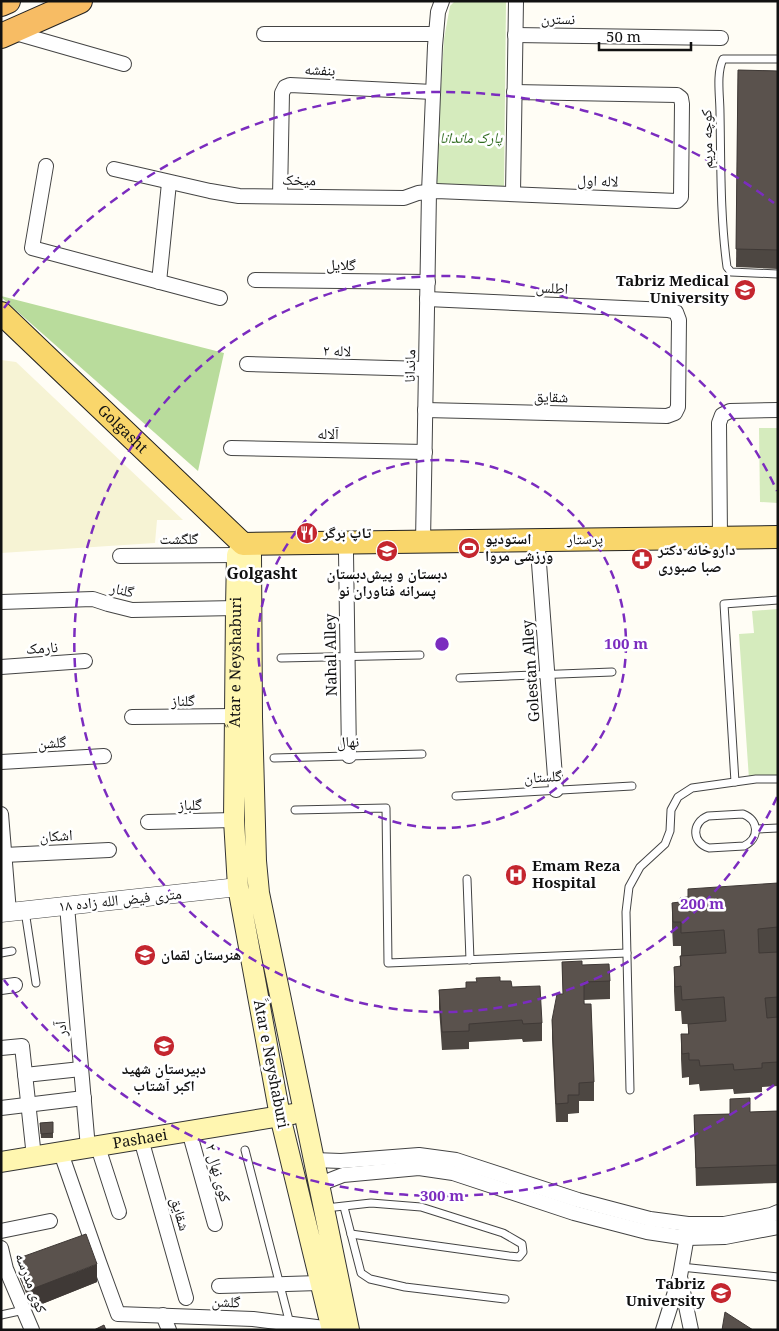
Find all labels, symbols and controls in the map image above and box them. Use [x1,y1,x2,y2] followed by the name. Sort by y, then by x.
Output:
[541,8,575,29] street label: نسترن
[599,20,692,52] scale bar
[606,26,641,46] text: 50 m
[304,58,336,80] street label: بنفشه
[695,109,718,169] street label: کوچه مریم
[440,127,503,147] park label: پارک ماندانا
[282,169,316,189] street label: میخک
[577,169,619,192] street label: لاله اول
[326,254,356,275] street label: گلایل
[616,270,730,307] place label: Tabriz Medical University
[535,276,569,299] street label: اطلس
[733,278,757,302] school or university icon: Tabriz Medical University
[322,340,352,360] street label: لاله ۲
[399,349,419,383] street label: ماندانا
[534,386,568,407] street label: شقایق
[94,400,153,457] street label: Golgasht
[317,423,340,443] street label: آلاله
[295,521,319,545] restaurant icon: تاپ برگر
[322,522,371,542] place label: تاپ برگر
[160,528,199,548] street label: گلگشت
[485,528,553,565] place label: استودیو ورزشی مروا
[566,528,603,548] street label: پرستار
[457,536,481,560] sports icon: استودیو ورزشی مروا
[375,539,399,563] school or university icon: دبستان و پیش‌دبستان پسرانه فناوران نو
[657,539,735,576] place label: داروخانه دکتر صبا صبوری
[630,547,654,571] pharmacy icon: داروخانه دکتر صبا صبوری
[226,562,298,584] district label: Golgasht
[326,563,448,600] place label: دبستان و پیش‌دبستان پسرانه فناوران نو
[107,576,136,602] street label: گلنار
[224,596,245,728] street label: ََAtar e Neyshaburi
[319,613,341,697] street label: Nahal Alley
[516,619,544,723] street label: Golestan Alley
[604,633,648,653] text: 100 m
[433,635,451,653] centre of rings
[25,636,59,658] street label: نارمک
[170,690,195,710] street label: گلناز
[37,731,67,754] street label: گلشن
[336,731,360,752] street label: نهال
[524,765,563,788] street label: گلستان
[177,794,202,814] street label: گلباز
[39,824,73,847] street label: اشکان
[532,855,620,892] place label: Emam Reza Hospital
[504,863,528,887] hospital icon: Emam Reza Hospital
[57,883,183,916] street label: ۱۸ متری فیض الله زاده
[680,893,724,913] text: 200 m
[133,943,157,967] school or university icon: هنرستان لقمان
[161,944,241,964] place label: هنرستان لقمان
[250,998,294,1130] street label: ََAtar e Neyshaburi
[49,1019,71,1039] street label: آدر
[152,1034,176,1058] school or university icon: دبیرستان شهید اکبر آشتاب
[122,1058,206,1095] place label: دبیرستان شهید اکبر آشتاب
[111,1124,169,1152] street label: Pashaei
[201,1141,236,1204] street label: کوی نهال ۲
[420,1185,464,1205] text: 300 m
[166,1195,195,1233] street label: شقایق
[10,1250,53,1316] street label: کوی مدرسه
[626,1273,705,1310] place label: Tabriz University
[709,1281,733,1305] school or university icon: Tabriz University
[211,1291,241,1313] street label: گلشن

